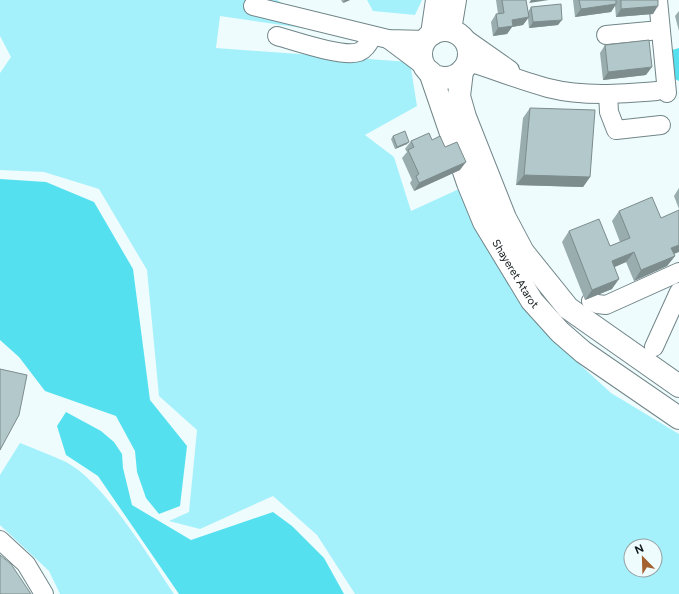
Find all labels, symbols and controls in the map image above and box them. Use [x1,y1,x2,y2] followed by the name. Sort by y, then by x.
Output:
[490,237,542,311] street label: Shayeret Atarot
[623,538,663,578] north arrow
[633,542,646,557] text: N

